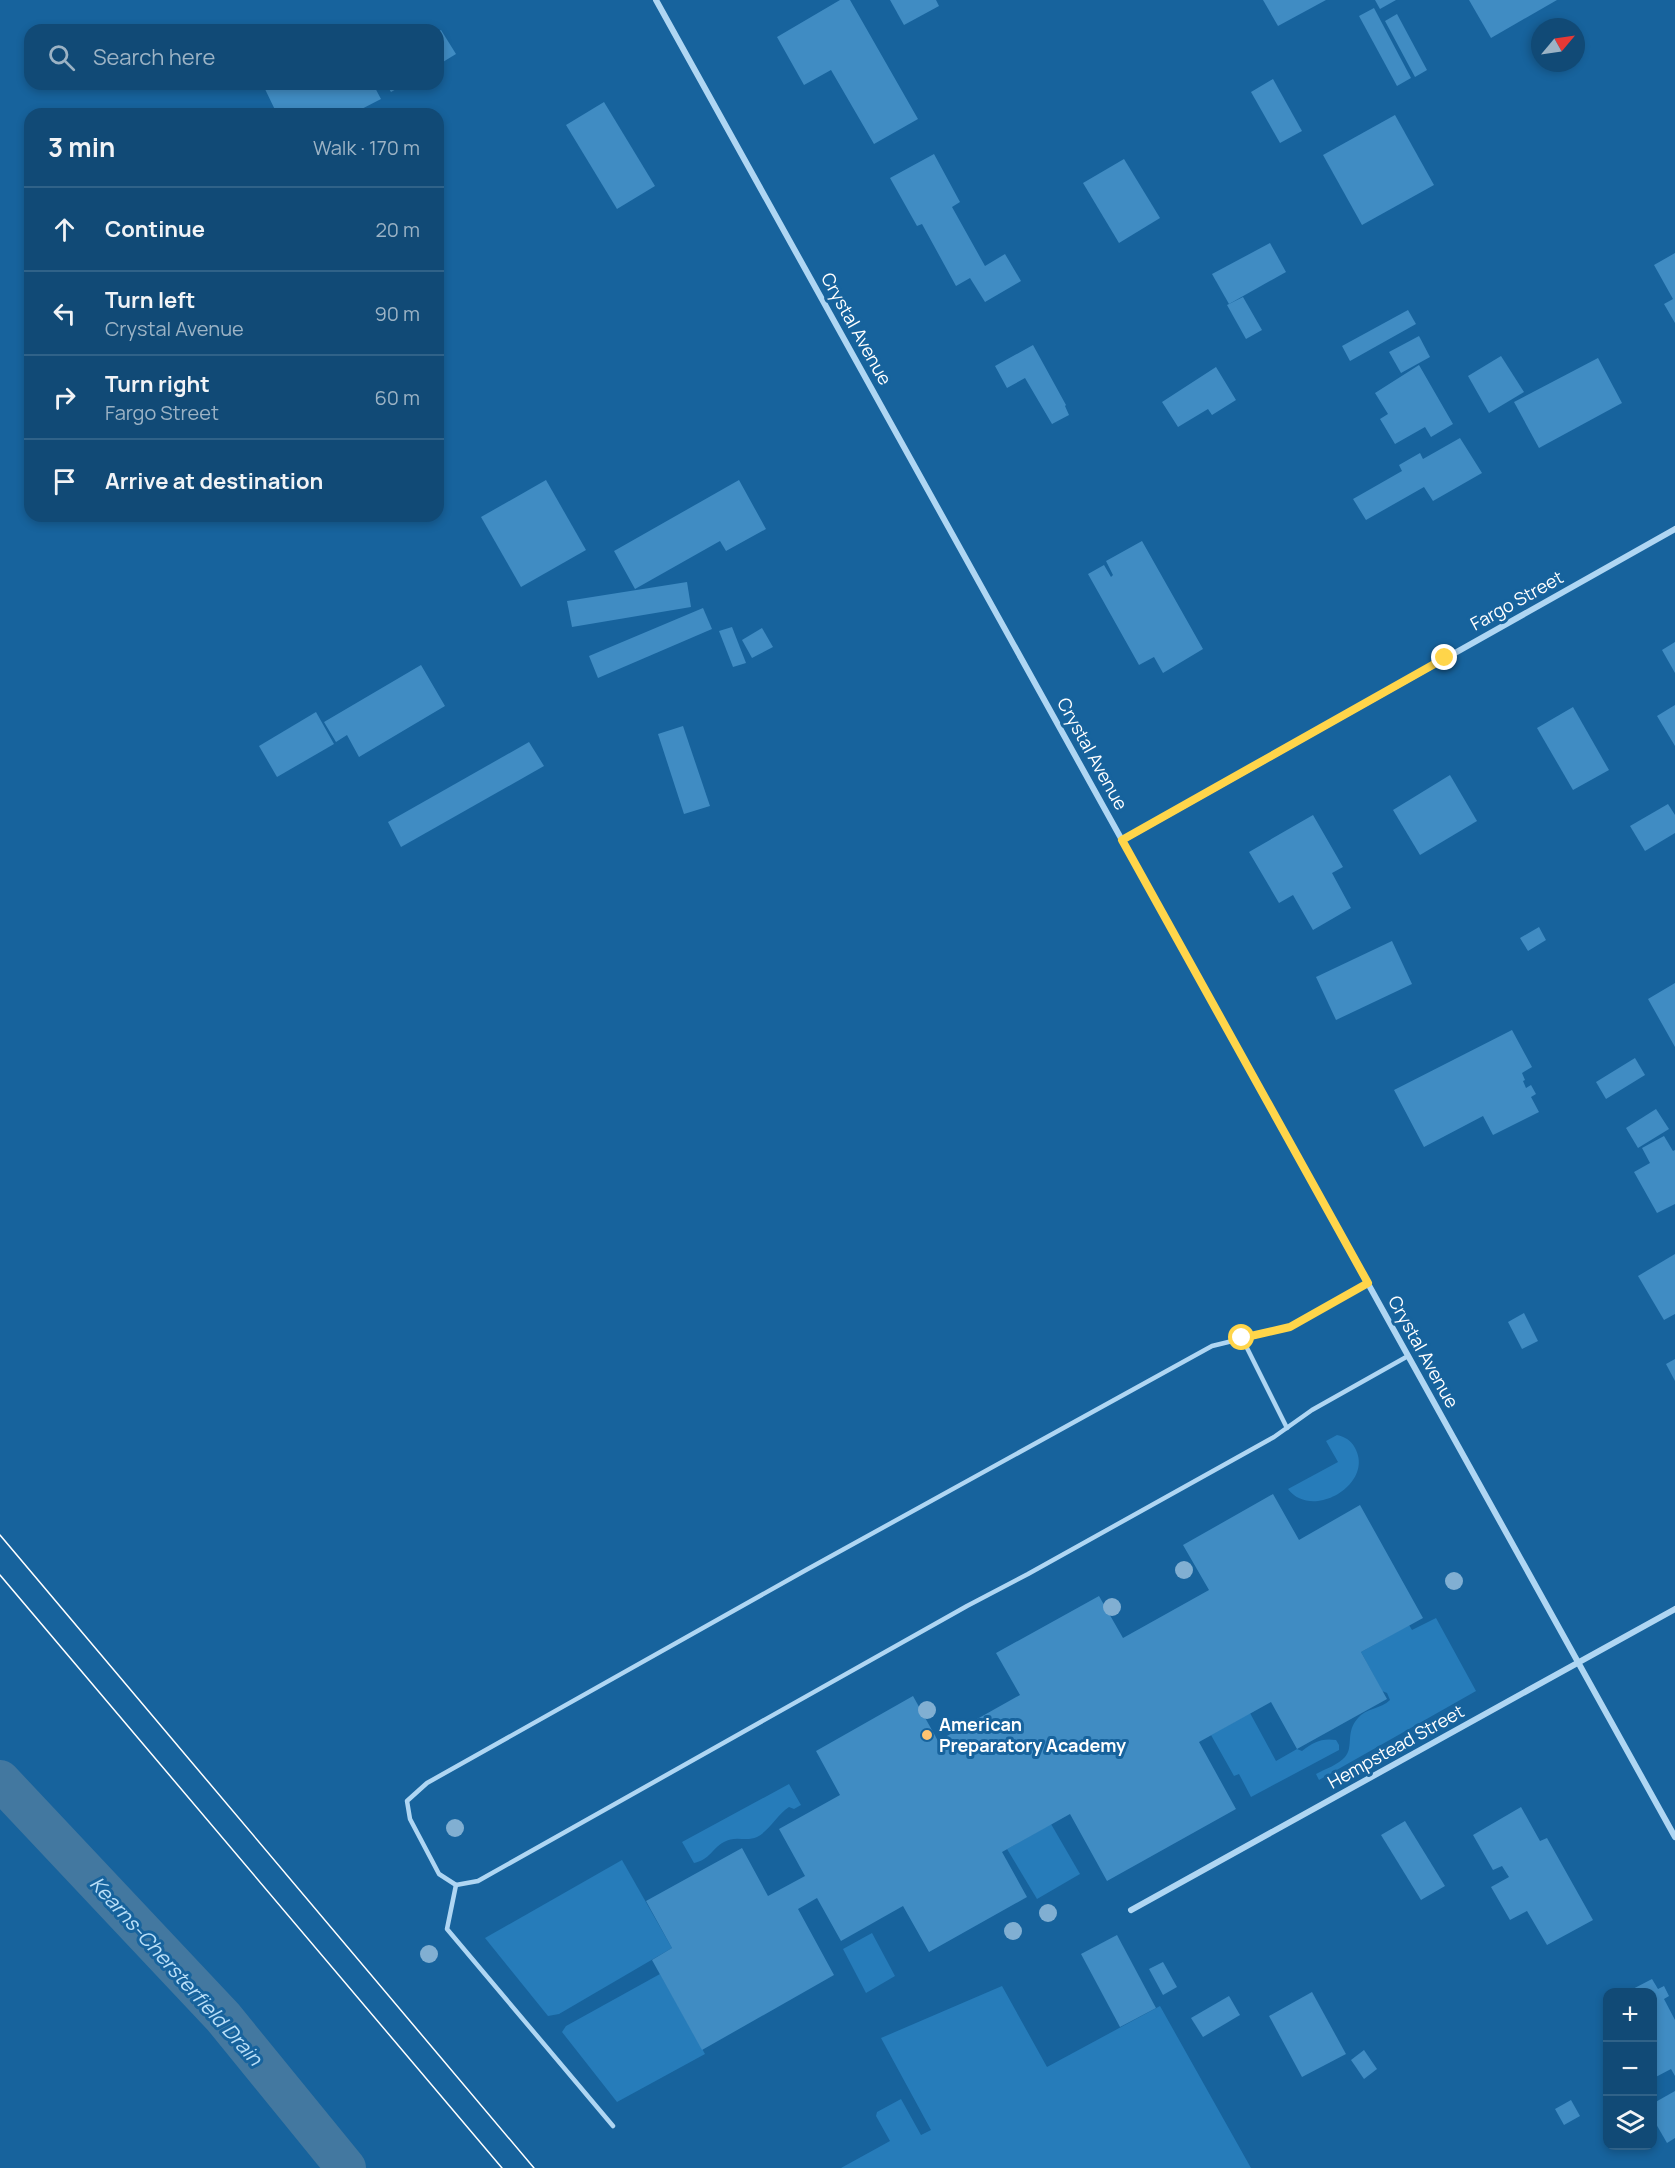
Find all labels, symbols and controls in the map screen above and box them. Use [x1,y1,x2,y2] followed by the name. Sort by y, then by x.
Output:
[1531,18,1585,72] north arrow
[24,24,444,90] search box
[45,41,78,74] icon: search
[93,42,215,72] text: Search here
[48,129,115,165] text: 3 min
[313,134,420,161] text: Walk · 170 m
[48,213,81,246] icon: ahead
[105,214,205,244] text: Continue
[375,216,420,243] text: 20 m
[816,268,898,389] street label: Crystal Avenue
[105,285,195,315] text: Turn left
[48,297,81,330] icon: left
[374,300,420,327] text: 90 m
[105,315,244,342] text: Crystal Avenue
[105,369,210,399] text: Turn right
[48,381,81,414] icon: right
[374,384,420,411] text: 60 m
[105,399,219,426] text: Fargo Street
[48,465,81,498] icon: arrive
[105,466,323,496] text: Arrive at destination
[1466,565,1567,635] street label: Fargo Street
[1431,644,1457,670] route end
[1052,693,1134,814] street label: Crystal Avenue
[1383,1291,1465,1412] street label: Crystal Avenue
[1228,1324,1254,1350] route start
[1323,1699,1468,1794] street label: Hempstead Street
[939,1712,1126,1757] place label: American Preparatory Academy
[920,1728,934,1742] marker: American Preparatory Academy
[84,1870,269,2072] water label: Kearns-Chersterfield Drain
[1603,1988,1657,2150] map controls
[1603,1988,1657,2042] button: +
[1603,2042,1657,2096] button: −
[1603,2096,1657,2150] button: layers

